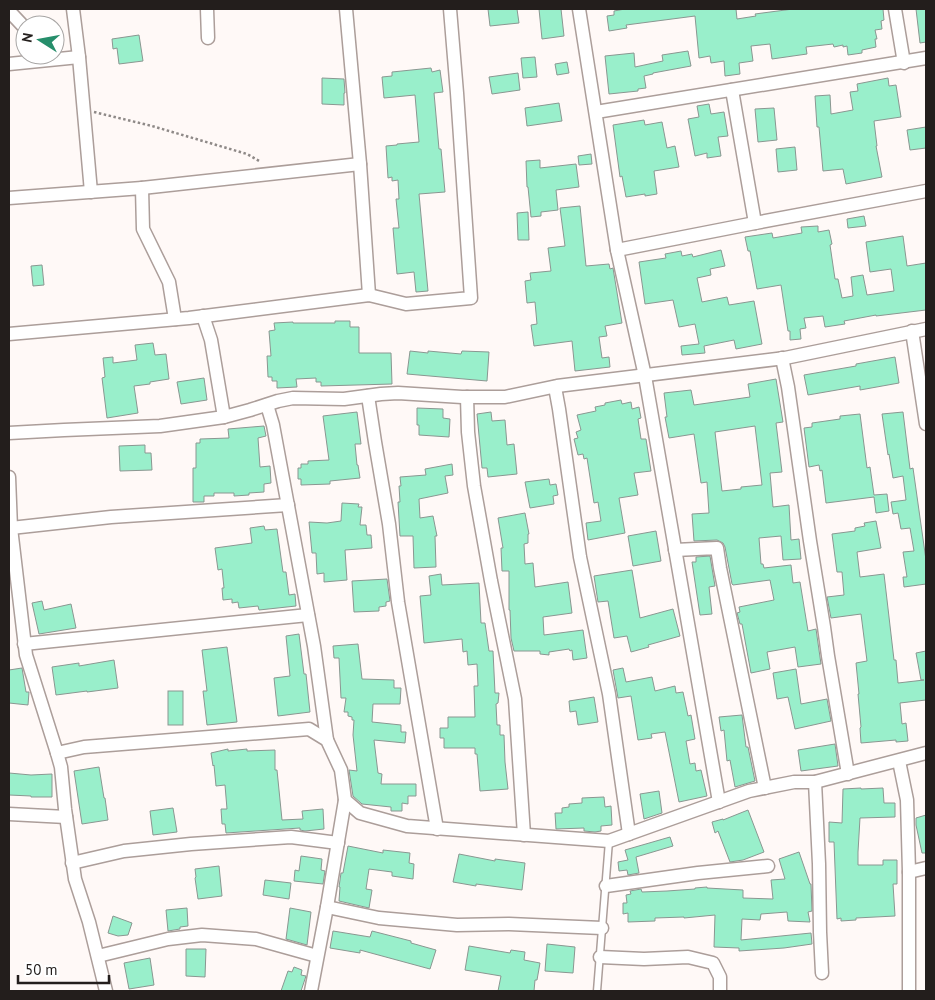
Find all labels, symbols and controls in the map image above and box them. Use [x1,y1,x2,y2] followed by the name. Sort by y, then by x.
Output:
[15,15,65,65] north arrow
[18,31,37,44] text: N
[18,952,109,984] scale bar
[25,960,58,979] text: 50 m

